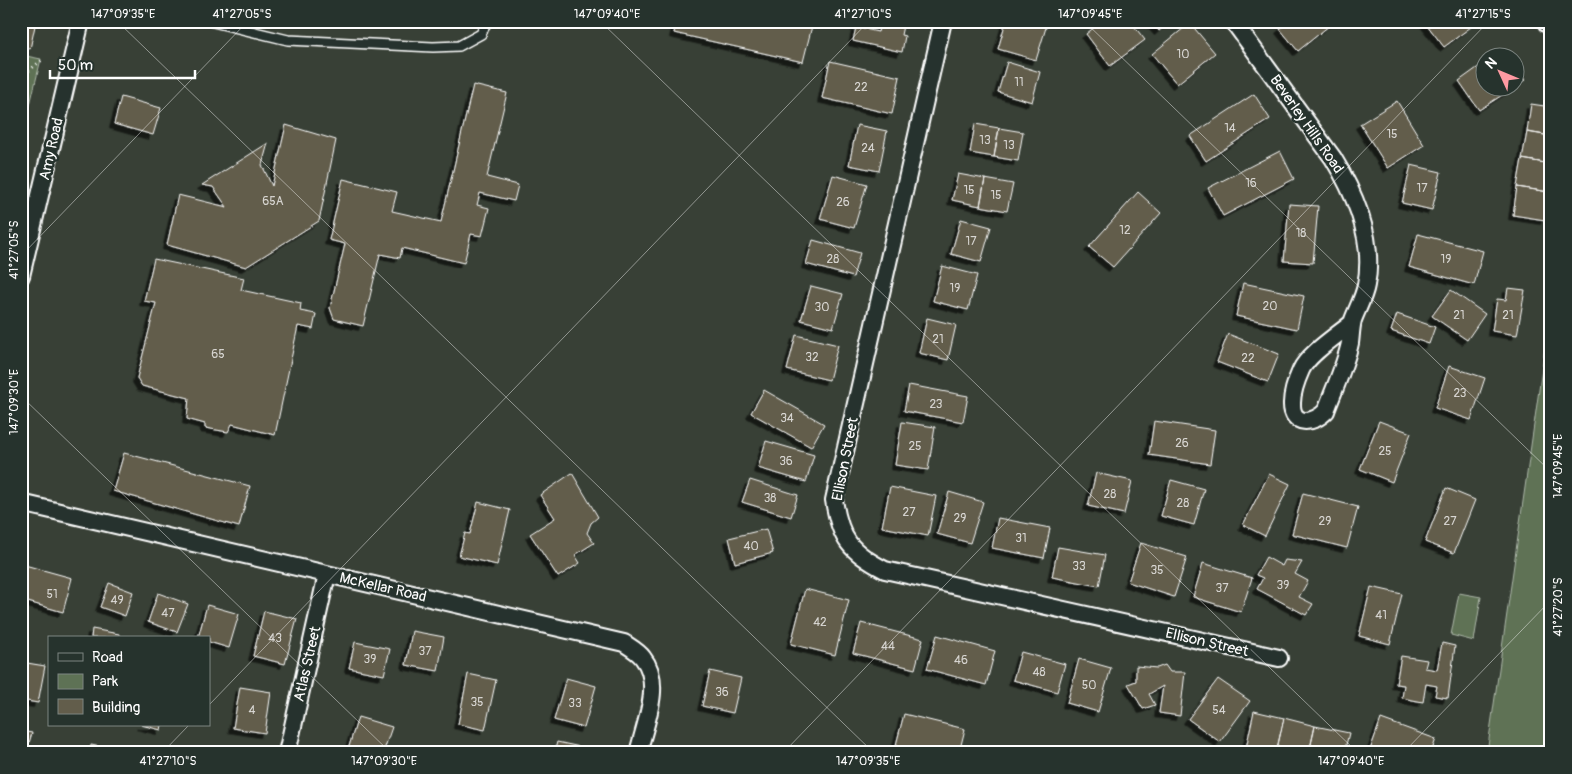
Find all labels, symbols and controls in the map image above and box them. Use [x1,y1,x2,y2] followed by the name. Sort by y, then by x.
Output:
[91,7,155,22] text: 147°09'35"E
[213,7,271,22] text: 41°27'05"S
[574,7,640,22] text: 147°09'40"E
[834,7,892,22] text: 41°27'10"S
[1058,7,1122,22] text: 147°09'45"E
[1455,7,1511,22] text: 41°27'15"S
[1177,47,1189,62] house number: 10
[50,48,195,80] scale bar
[1474,48,1524,98] north arrow
[1482,54,1500,73] text: N
[58,56,93,75] text: 50 m
[1265,71,1348,177] street label: Beverley Hills Road
[1014,75,1024,90] house number: 11
[854,80,868,95] house number: 22
[35,116,68,182] street label: Amy Road
[1224,121,1236,136] house number: 14
[1386,127,1398,142] house number: 15
[979,133,991,148] house number: 13
[1003,138,1015,153] house number: 13
[861,141,875,156] house number: 24
[1245,176,1257,191] house number: 16
[1416,181,1428,196] house number: 17
[963,183,975,198] house number: 15
[990,188,1002,203] house number: 15
[262,194,284,209] house number: 65A
[836,195,850,210] house number: 26
[7,221,22,279] text: 41°27'05"S
[1119,223,1131,238] house number: 12
[1296,226,1306,241] house number: 18
[965,234,977,249] house number: 17
[827,252,839,267] house number: 28
[1441,252,1451,267] house number: 19
[950,281,960,296] house number: 19
[1263,299,1277,314] house number: 20
[815,300,829,315] house number: 30
[1453,308,1465,323] house number: 21
[1502,308,1514,323] house number: 21
[932,332,944,347] house number: 21
[211,347,225,362] house number: 65
[805,350,819,365] house number: 32
[1241,351,1255,366] house number: 22
[7,369,22,435] text: 147°09'30"E
[1453,386,1467,401] house number: 23
[929,397,943,412] house number: 23
[780,411,794,426] house number: 34
[828,415,863,502] street label: Ellison Street
[1551,434,1566,498] text: 147°09'45"E
[1175,436,1189,451] house number: 26
[908,439,922,454] house number: 25
[1378,444,1392,459] house number: 25
[779,454,793,469] house number: 36
[1104,487,1116,502] house number: 28
[764,491,776,506] house number: 38
[1177,496,1189,511] house number: 28
[902,505,916,520] house number: 27
[954,511,966,526] house number: 29
[1319,514,1331,529] house number: 29
[1443,514,1457,529] house number: 27
[1015,531,1027,546] house number: 31
[743,539,759,554] house number: 40
[1072,559,1086,574] house number: 33
[1150,563,1164,578] house number: 35
[338,568,428,607] street label: McKellar Road
[1551,577,1566,637] text: 41°27'20"S
[1277,578,1289,593] house number: 39
[1215,581,1229,596] house number: 37
[46,587,58,602] house number: 51
[110,593,124,608] house number: 49
[161,606,175,621] house number: 47
[1375,608,1387,623] house number: 41
[813,615,827,630] house number: 42
[290,624,326,704] street label: Atlas Street
[1164,624,1251,661] street label: Ellison Street
[268,631,282,646] house number: 43
[48,636,210,726] legend
[881,639,895,654] house number: 44
[418,644,432,659] house number: 37
[92,648,123,667] text: Road
[364,652,376,667] house number: 39
[954,653,968,668] house number: 46
[1032,665,1046,680] house number: 48
[92,672,119,691] text: Park
[1082,678,1096,693] house number: 50
[715,685,729,700] house number: 36
[470,695,484,710] house number: 35
[568,696,582,711] house number: 33
[92,698,140,717] text: Building
[249,703,256,718] house number: 4
[1212,703,1226,718] house number: 54
[139,754,197,769] text: 41°27'10"S
[351,754,417,769] text: 147°09'30"E
[836,754,900,769] text: 147°09'35"E
[1318,754,1384,769] text: 147°09'40"E

